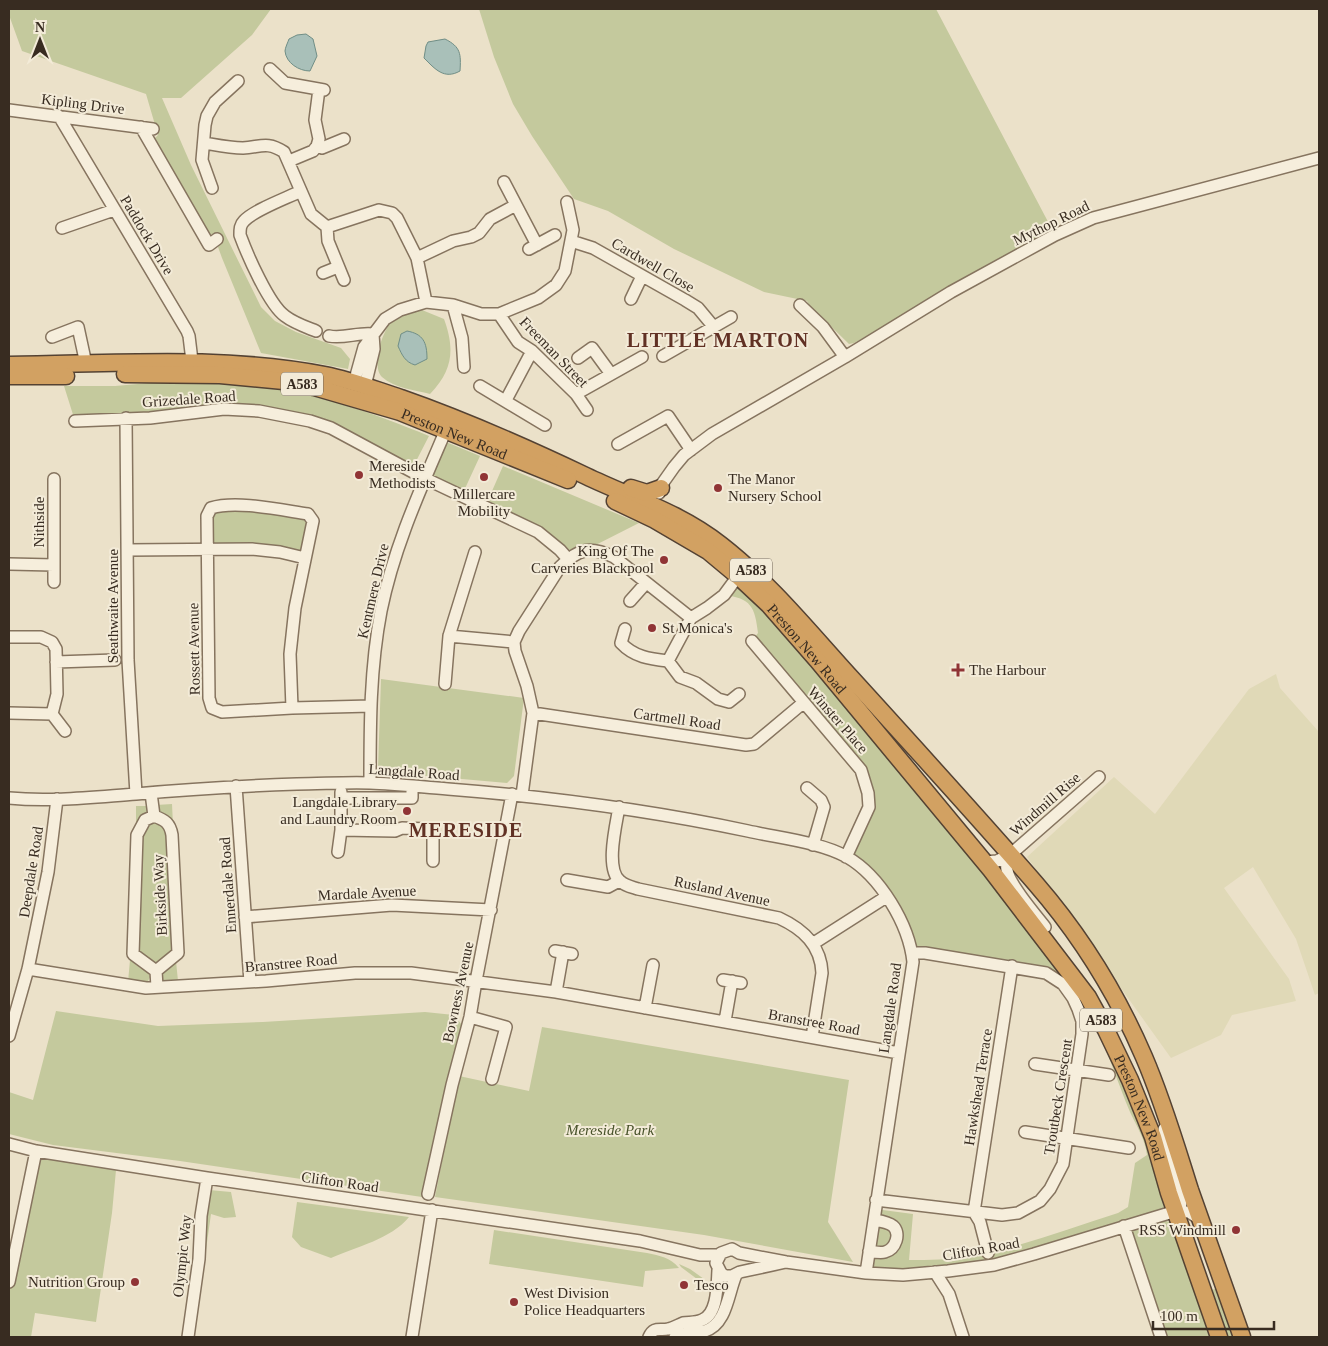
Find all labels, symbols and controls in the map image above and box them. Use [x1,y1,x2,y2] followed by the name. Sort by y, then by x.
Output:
[15,15,65,65] north arrow
[35,20,45,35] text: N
[40,91,126,117] street label: Kipling Drive
[117,192,177,278] street label: Paddock Drive
[1010,197,1092,248] street label: Mythop Road
[609,235,698,295] street label: Cardwell Close
[517,314,592,391] street label: Freeman Street
[627,329,809,351] district label: LITTLE MARTON
[281,372,323,396] road number: A583
[142,388,237,410] street label: Grizedale Road
[399,405,510,463] street label: Preston New Road
[369,458,436,491] place label: Mereside Methodists
[353,469,365,481] marker: Mereside Methodists
[478,471,490,483] marker: Millercare Mobility
[728,471,822,504] place label: The Manor Nursery School
[712,482,724,494] marker: The Manor Nursery School
[453,486,516,519] place label: Millercare Mobility
[31,496,47,547] street label: Nithside
[354,542,392,640] street label: Kentmere Drive
[531,543,654,576] place label: King Of The Carveries Blackpool
[105,549,121,663] street label: Seathwaite Avenue
[658,554,670,566] marker: King Of The Carveries Blackpool
[730,558,772,582] road number: A583
[764,601,850,697] street label: Preston New Road
[185,602,203,695] street label: Rossett Avenue
[662,620,733,636] place label: St Monica's
[646,622,658,634] marker: St Monica's
[969,662,1046,678] place label: The Harbour
[951,663,965,677] marker: The Harbour
[805,683,872,757] street label: Winster Place
[632,705,722,733] street label: Cartmell Road
[368,761,461,783] street label: Langdale Road
[1007,769,1083,839] street label: Windmill Rise
[280,794,398,827] place label: Langdale Library and Laundry Room
[401,805,413,817] marker: Langdale Library and Laundry Room
[409,819,523,841] district label: MERESIDE
[16,825,46,919] street label: Deepdale Road
[217,836,239,934] street label: Ennerdale Road
[150,853,170,936] street label: Birkside Way
[673,873,772,909] street label: Rusland Avenue
[317,882,417,904] street label: Mardale Avenue
[440,940,477,1044] street label: Bowness Avenue
[244,951,338,975] street label: Branstree Road
[876,961,904,1054] street label: Langdale Road
[767,1006,862,1038] street label: Branstree Road
[1080,1008,1122,1032] road number: A583
[961,1027,995,1147] street label: Hawkshead Terrace
[1041,1037,1075,1156] street label: Troutbeck Crescent
[1111,1052,1167,1163] street label: Preston New Road
[565,1122,654,1138] park label: Mereside Park
[300,1169,380,1195] street label: Clifton Road
[170,1213,194,1298] street label: Olympic Way
[1139,1222,1226,1238] place label: RSS Windmill
[1230,1224,1242,1236] marker: RSS Windmill
[941,1234,1021,1264] street label: Clifton Road
[28,1274,125,1290] place label: Nutrition Group
[129,1276,141,1288] marker: Nutrition Group
[694,1277,729,1293] place label: Tesco
[678,1279,690,1291] marker: Tesco
[524,1285,645,1318] place label: West Division Police Headquarters
[508,1296,520,1308] marker: West Division Police Headquarters
[1153,1298,1274,1330] scale bar
[1160,1308,1198,1324] text: 100 m

